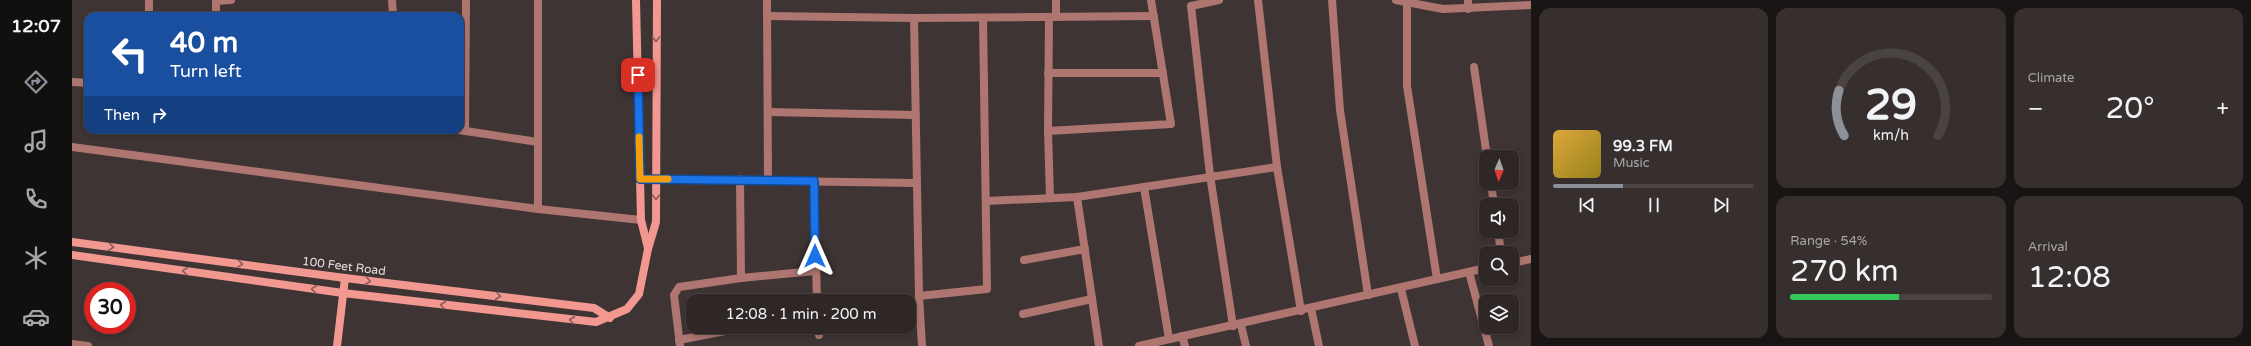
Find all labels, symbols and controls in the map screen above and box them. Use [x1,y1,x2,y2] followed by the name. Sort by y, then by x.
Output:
[11,15,61,37] text: 12:07
[170,26,238,60] text: 40 m
[104,28,156,80] icon: left
[652,36,660,42] one-way arrow
[621,58,655,92] pin
[170,60,242,82] text: Turn left
[627,64,649,86] icon: arrive
[22,68,50,96] icon: directions
[2028,70,2074,86] text: Climate
[1865,81,1917,131] text: 29
[2105,90,2154,127] text: 20°
[2028,96,2043,122] text: −
[2217,96,2229,122] text: +
[148,104,170,126] icon: right
[104,106,140,124] text: Then
[1873,126,1909,143] text: km/h
[22,127,50,155] icon: music
[1613,137,1673,155] text: 99.3 FM
[1479,150,1519,190] north arrow
[1479,150,1519,334] map controls
[1613,155,1650,171] text: Music
[22,185,50,213] icon: phone
[652,194,660,200] one-way arrow
[1576,194,1598,216] icon: previous
[1643,194,1665,216] icon: pause
[1710,194,1732,216] icon: next
[1479,198,1519,238] button: sound
[1790,233,1867,249] text: Range · 54%
[794,235,836,277] position arrow
[2028,239,2068,255] text: Arrival
[108,242,114,251] one-way arrow
[22,244,50,272] icon: climate
[1479,246,1519,286] button: search
[1790,253,1899,290] text: 270 km
[301,254,387,278] street label: 100 Feet Road
[236,259,243,268] one-way arrow
[2028,259,2111,296] text: 12:08
[182,267,188,276] one-way arrow
[365,276,372,285] one-way arrow
[84,282,136,334] speed limit sign: 30
[310,285,317,294] one-way arrow
[495,291,501,300] one-way arrow
[1479,294,1519,334] button: layers
[440,300,446,309] one-way arrow
[22,303,50,331] icon: car
[726,305,876,323] text: 12:08 · 1 min · 200 m
[569,315,575,324] one-way arrow

